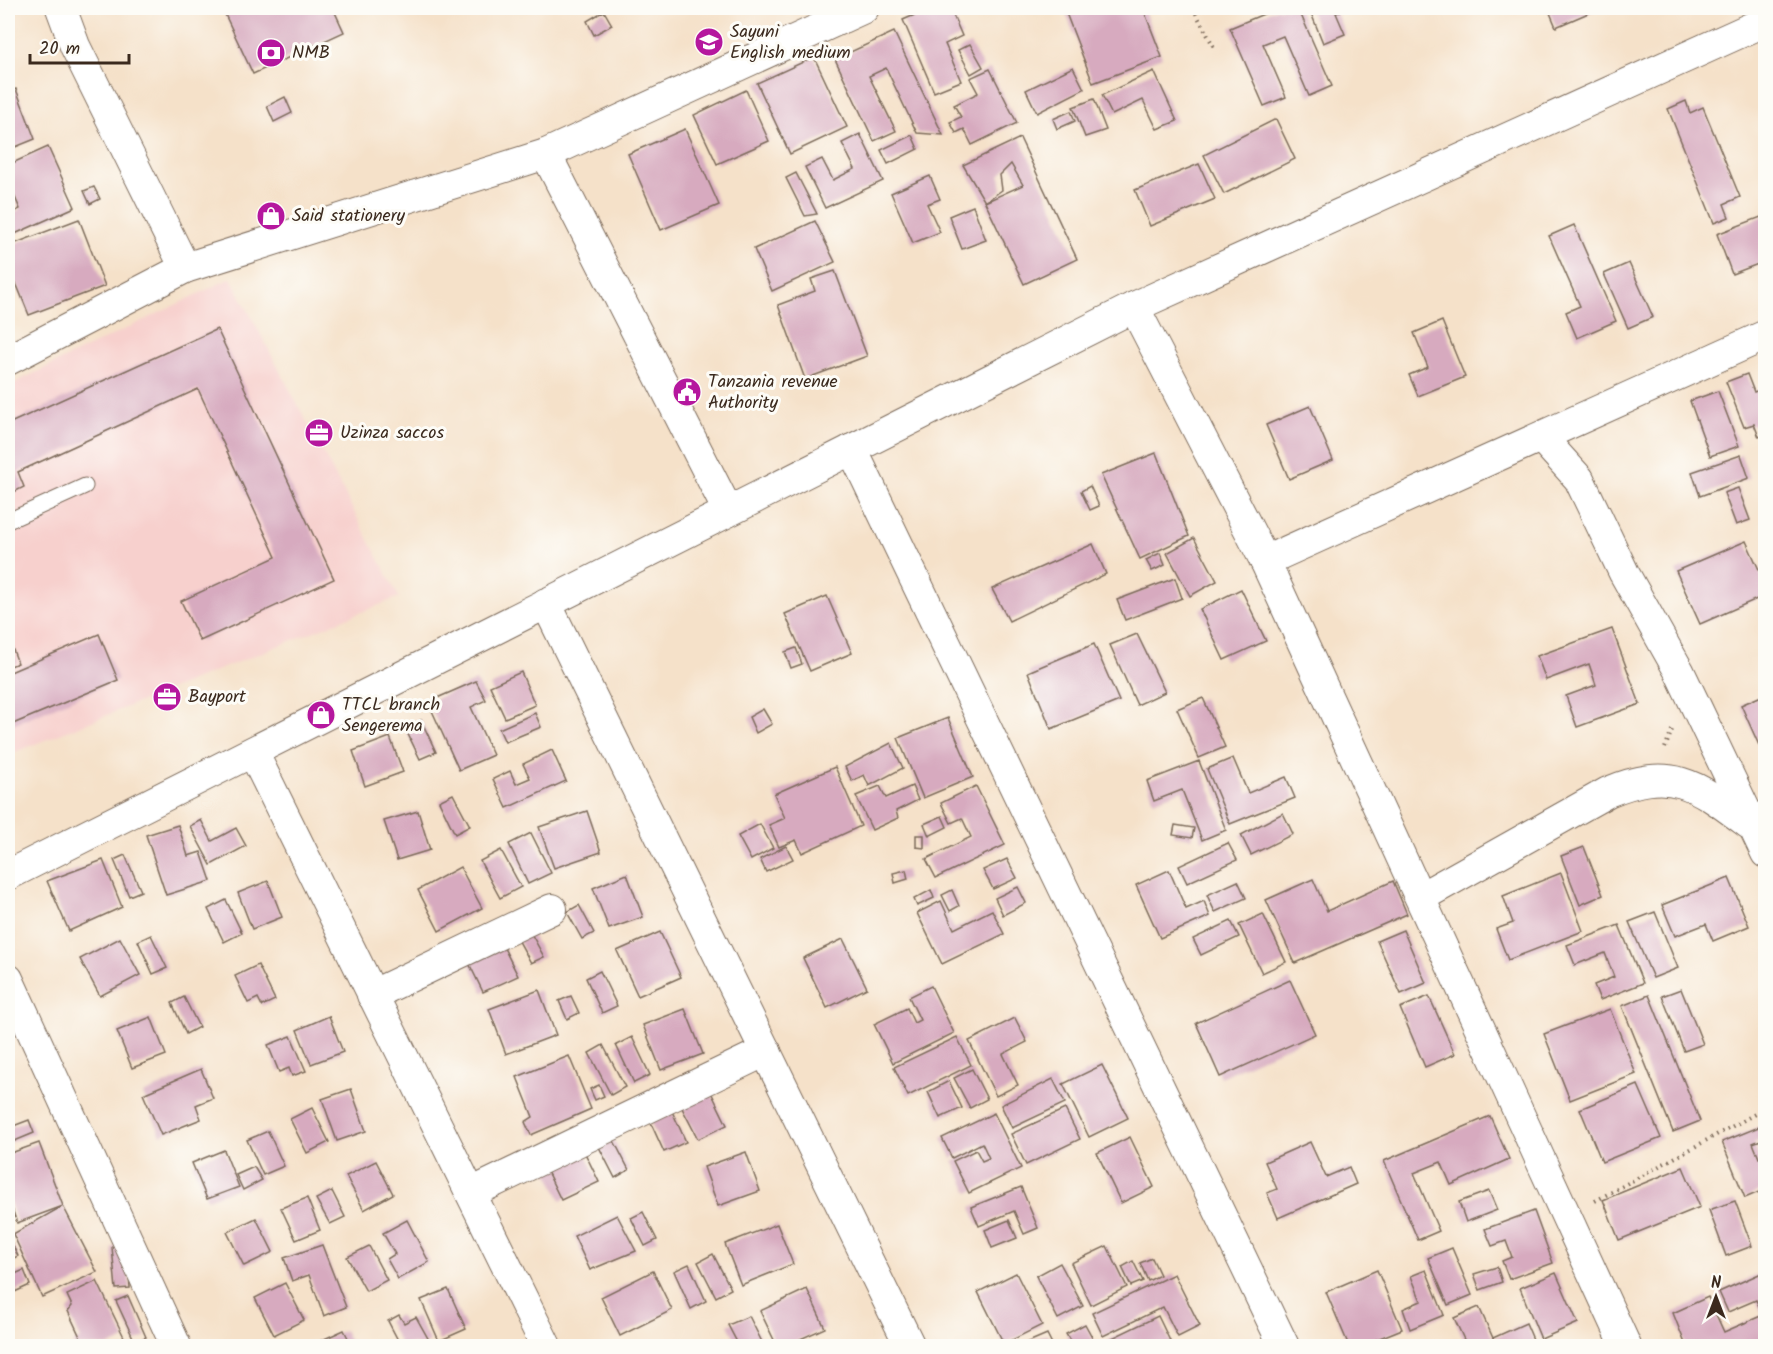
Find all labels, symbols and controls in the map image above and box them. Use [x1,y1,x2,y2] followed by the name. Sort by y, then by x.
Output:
[730,18,851,68] place label: Sayuni English medium
[693,26,725,58] school or university icon: Sayuni English medium
[30,27,129,65] scale bar
[39,35,80,64] text: 20 m
[255,37,287,69] bank icon: NMB
[292,39,330,68] place label: NMB
[255,200,287,232] shop icon: Said stationery
[292,202,406,231] place label: Said stationery
[708,368,838,418] place label: Tanzania revenue Authority
[671,376,703,408] public building icon: Tanzania revenue Authority
[303,417,335,449] office icon: Uzinza saccos
[340,419,444,448] place label: Uzinza saccos
[151,681,183,713] office icon: Bayport
[188,683,247,712] place label: Bayport
[342,691,440,741] place label: TTCL branch Sengerema
[305,699,337,731] shop icon: TTCL branch Sengerema
[1686,1267,1746,1327] north arrow
[1711,1271,1721,1296] text: N

